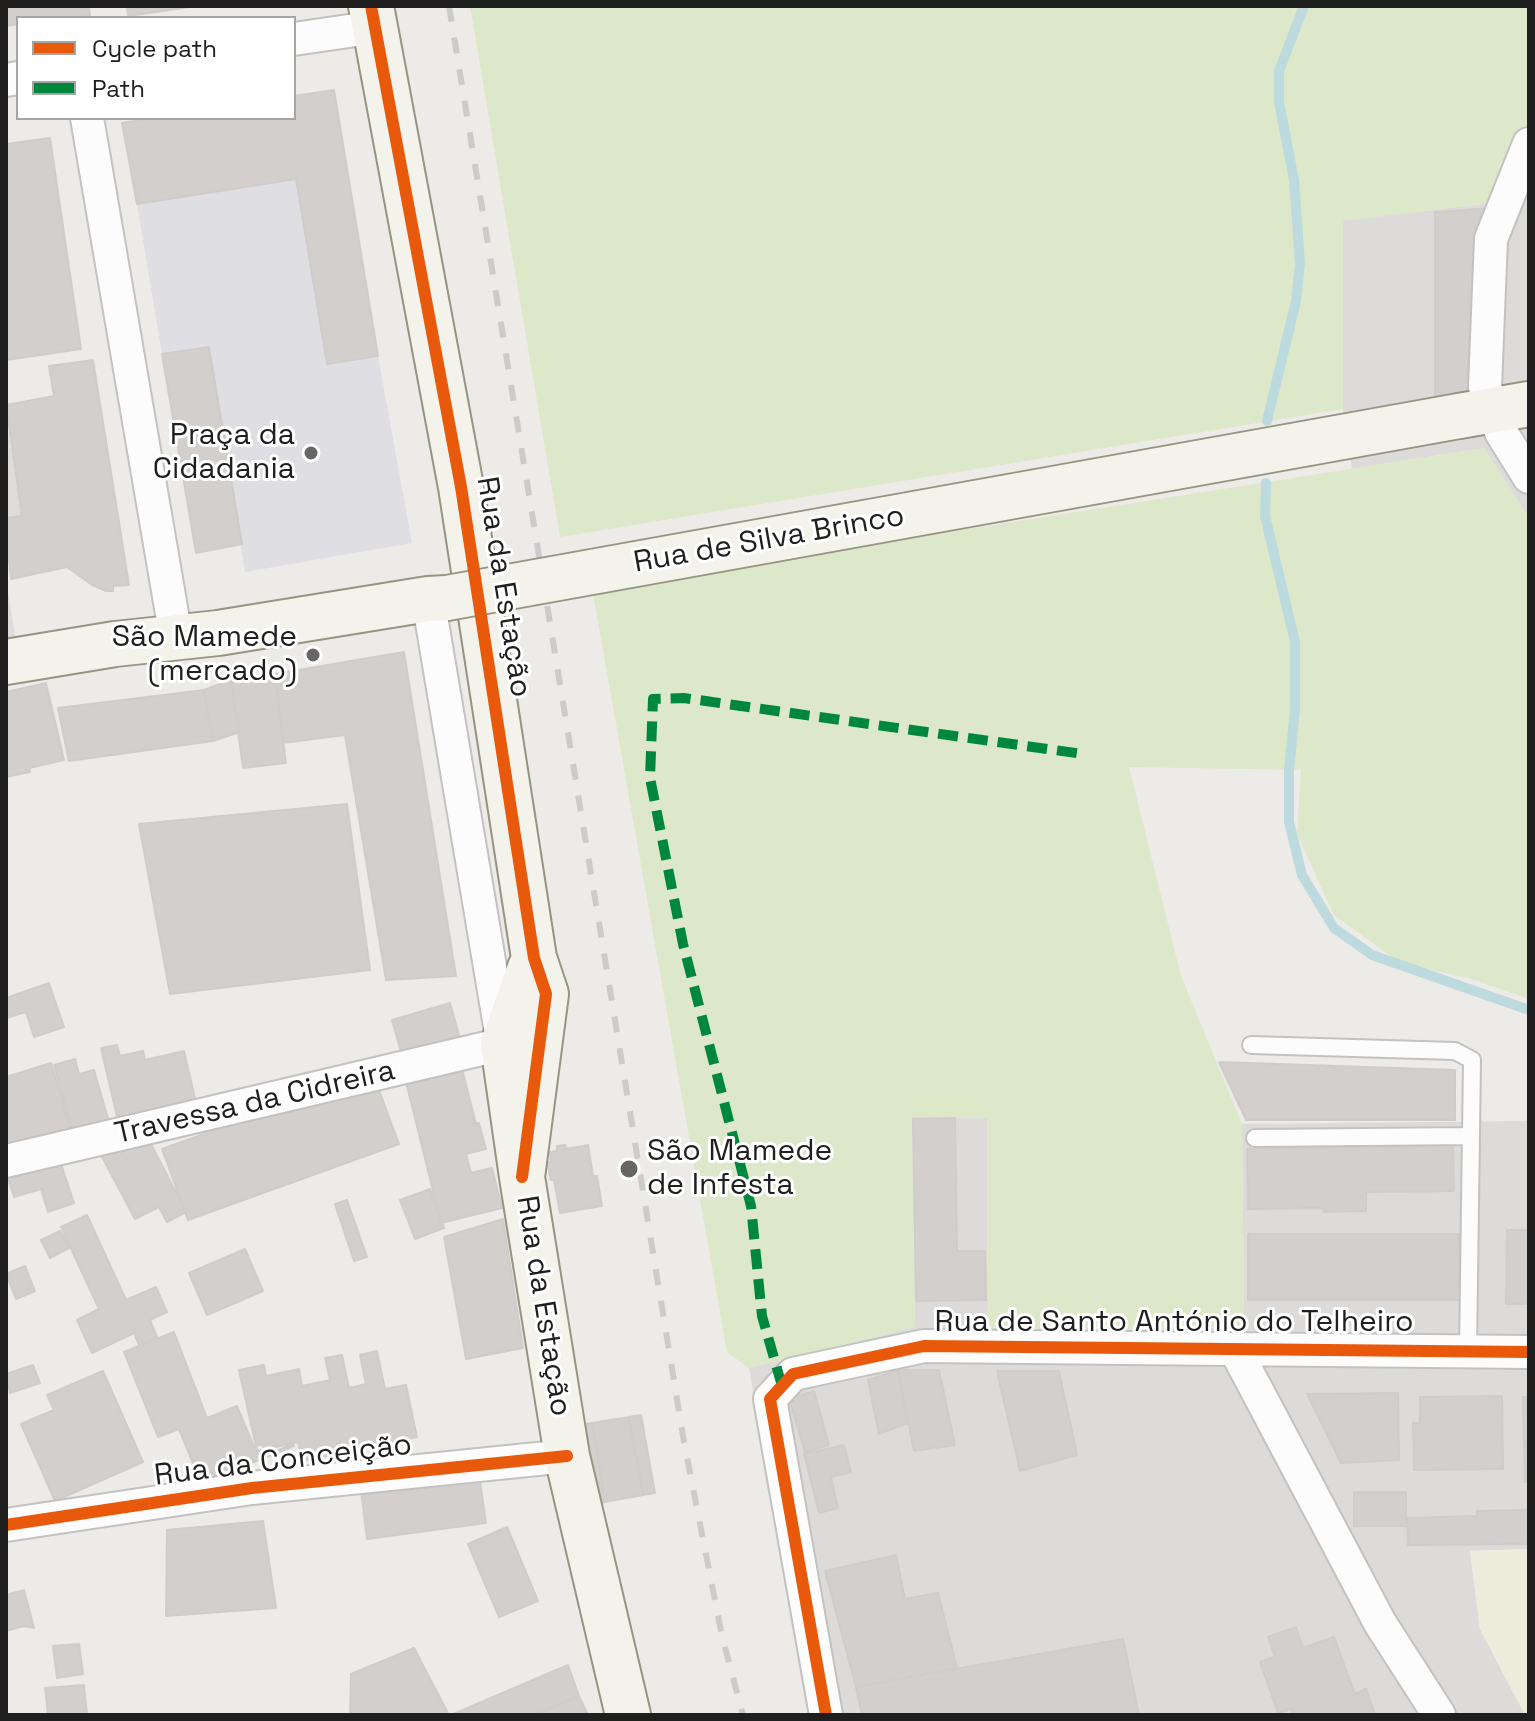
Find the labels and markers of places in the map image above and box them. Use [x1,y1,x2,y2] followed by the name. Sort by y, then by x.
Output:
[153,418,295,488] place label: Praça da Cidadania
[302,444,320,462] marker: Praça da Cidadania
[112,620,297,690] place label: São Mamede (mercado)
[304,646,322,664] marker: São Mamede (mercado)
[647,1134,832,1204] place label: São Mamede de Infesta
[618,1158,640,1180] marker: São Mamede de Infesta

